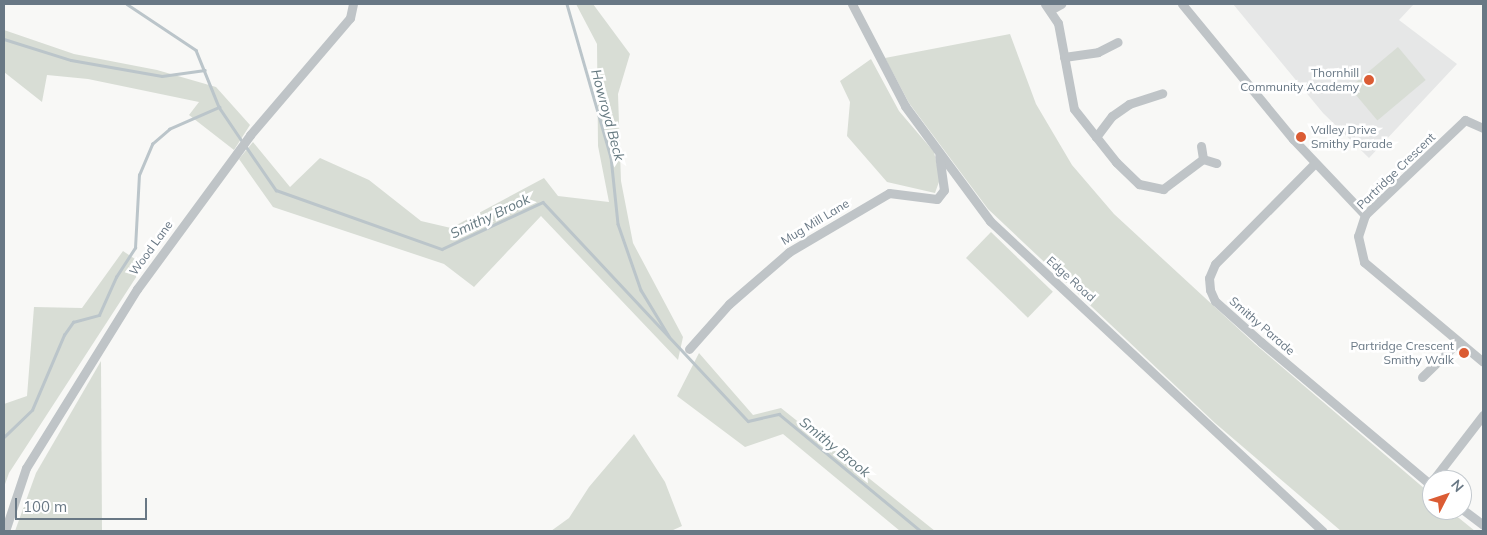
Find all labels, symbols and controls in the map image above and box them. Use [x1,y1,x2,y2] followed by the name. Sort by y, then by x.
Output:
[1240,66,1359,94] place label: Thornhill Community Academy
[588,67,628,163] water label: Howroyd Beck
[1363,74,1375,86] marker: Thornhill Community Academy
[1311,123,1392,151] place label: Valley Drive Smithy Parade
[1354,130,1438,212] street label: Partridge Crescent
[1295,131,1307,143] marker: Valley Drive Smithy Parade
[447,190,533,242] water label: Smithy Brook
[778,196,852,248] street label: Mug Mill Lane
[126,218,176,278] street label: Wood Lane
[1044,253,1098,305] street label: Edge Road
[1227,294,1297,358] street label: Smithy Parade
[1351,339,1454,367] place label: Partridge Crescent Smithy Walk
[1458,347,1470,359] marker: Partridge Crescent Smithy Walk
[796,413,874,481] water label: Smithy Brook
[1422,470,1472,520] north arrow
[1447,476,1468,496] text: N
[18,488,150,520] scale bar
[23,497,67,516] text: 100 m

